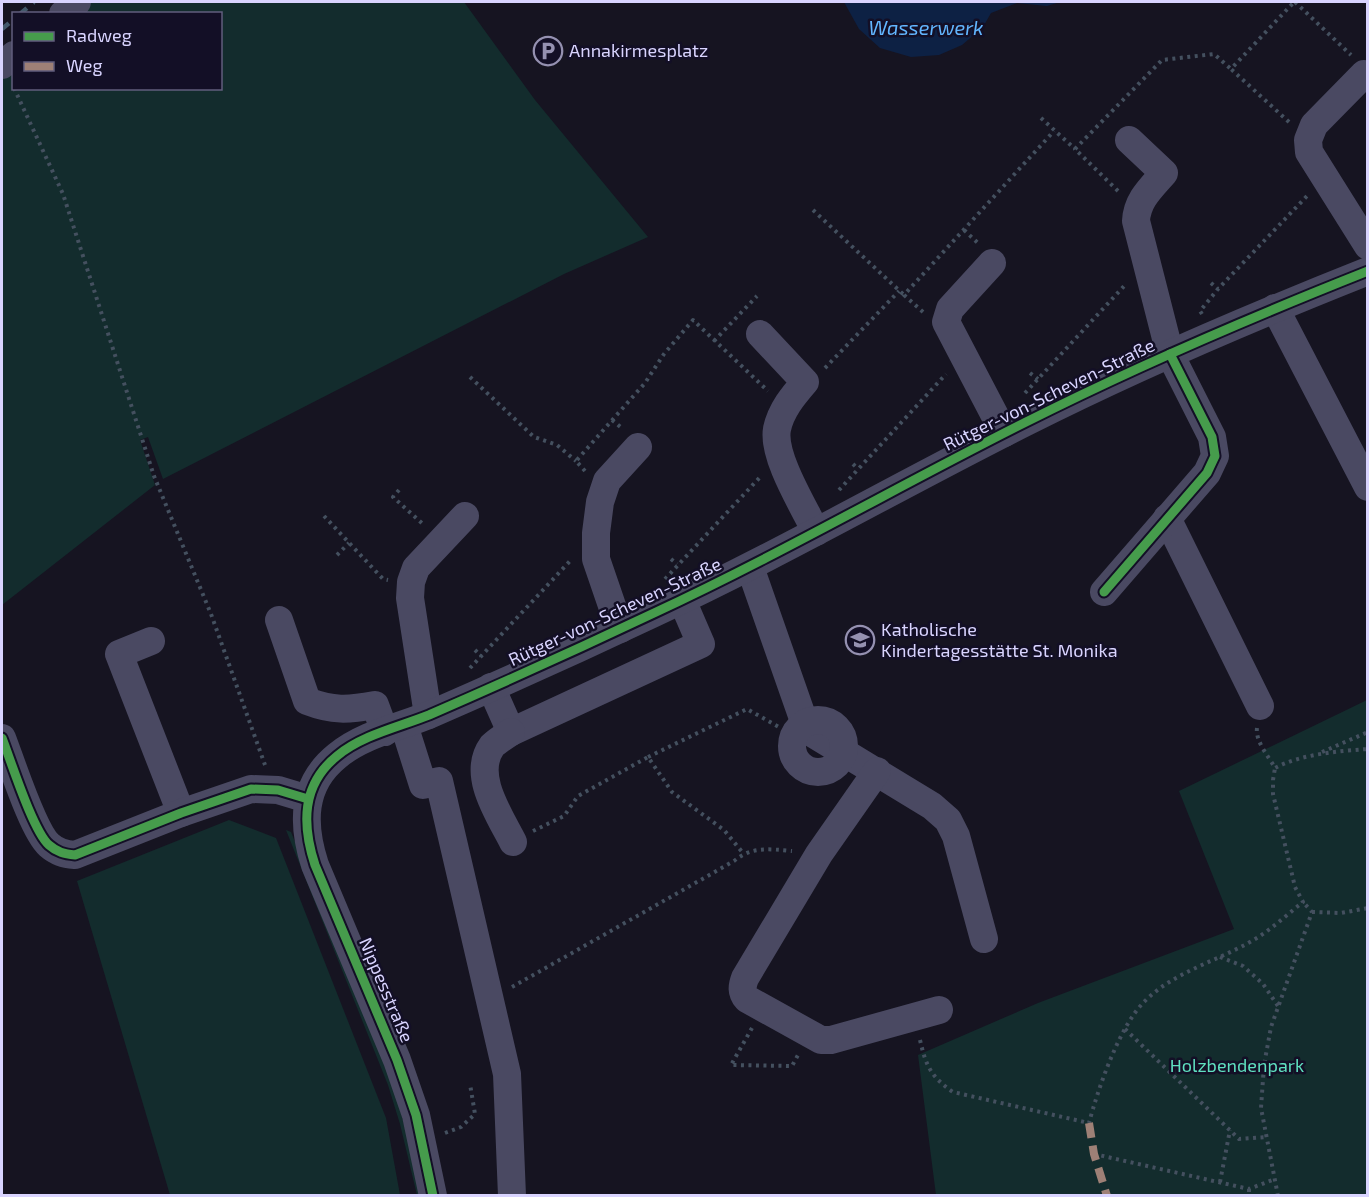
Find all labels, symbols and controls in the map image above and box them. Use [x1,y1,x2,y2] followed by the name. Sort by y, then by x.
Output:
[12,12,222,90] legend
[868,15,984,39] water label: Wasserwerk
[66,24,132,46] text: Radweg
[532,35,564,67] parking icon: Annakirmesplatz
[569,39,708,61] place label: Annakirmesplatz
[66,54,102,76] text: Weg
[939,333,1158,455] street label: Rütger-von-Scheven-Straße
[505,552,725,670] street label: Rütger-von-Scheven-Straße
[881,618,1118,661] place label: Katholische Kindertagesstätte St. Monika
[844,624,876,656] school or university icon: Katholische Kindertagesstätte St. Monika
[355,934,419,1045] street label: Nippesstraße
[1170,1054,1304,1076] park label: Holzbendenpark

